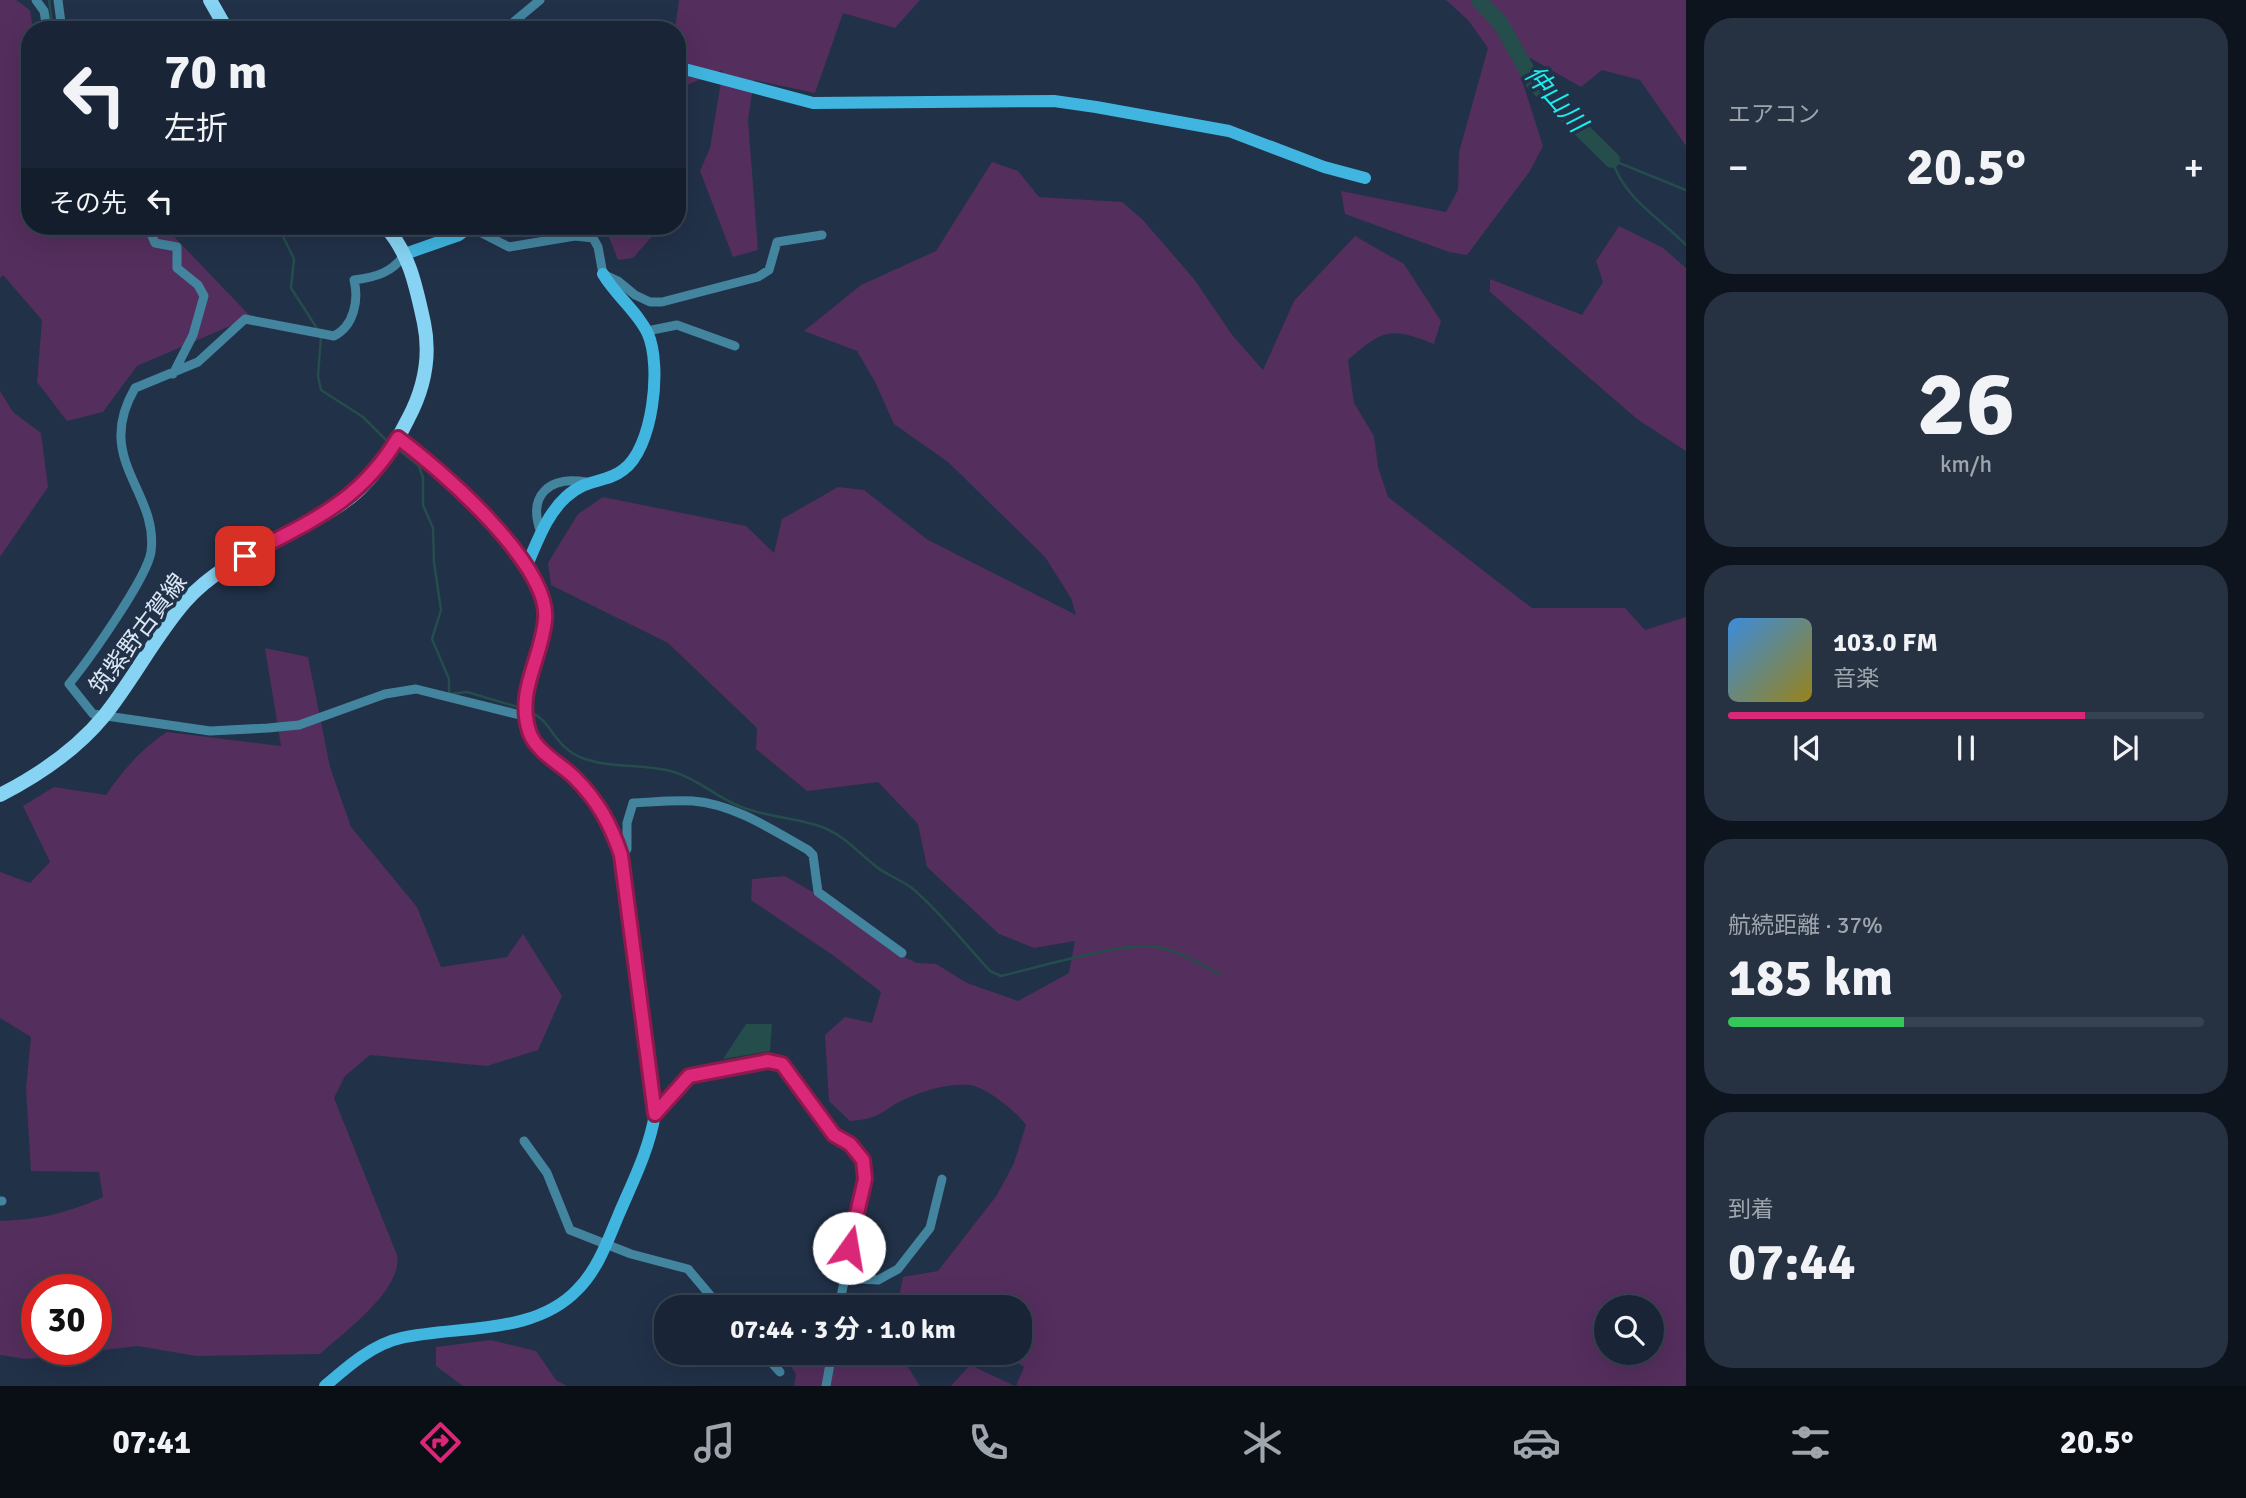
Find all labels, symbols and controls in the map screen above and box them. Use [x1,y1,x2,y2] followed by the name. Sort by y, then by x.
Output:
[164,42,267,102] text: 70 m
[49,49,140,140] icon: left
[1517,59,1595,141] water label: 仲山川
[1728,100,1820,129] text: エアコン
[164,109,228,148] text: 左折
[1906,135,2026,199] text: 20.5°
[1728,144,1749,191] text: −
[2183,144,2204,191] text: +
[141,182,179,220] icon: left
[49,188,127,220] text: その先
[1917,348,2015,461] text: 26
[1940,450,1992,479] text: km/h
[215,526,275,586] pin
[226,537,264,575] icon: arrive
[83,567,193,701] street label: 筑紫野古賀線
[1833,627,1938,659] text: 103.0 FM
[1833,664,1879,693] text: 音楽
[1788,729,1826,767] icon: previous
[1947,729,1985,767] icon: pause
[2106,729,2144,767] icon: next
[1728,911,1883,940] text: 航続距離 · 37%
[1728,946,1893,1010] text: 185 km
[1728,1195,1774,1224] text: 到着
[812,1211,886,1285] position arrow
[1728,1230,1856,1294] text: 07:44
[21,1274,112,1365] speed limit sign: 30
[1594,1295,1664,1365] map controls
[1594,1295,1664,1365] button: search
[730,1314,956,1346] text: 07:44 · 3 分 · 1.0 km
[416,1418,465,1467] icon: directions
[690,1418,739,1467] icon: music
[964,1418,1013,1467] icon: phone
[1238,1418,1287,1467] icon: climate
[1512,1418,1561,1467] icon: car
[1786,1418,1835,1467] icon: filters
[112,1423,191,1462] text: 07:41
[2060,1423,2134,1462] text: 20.5°

